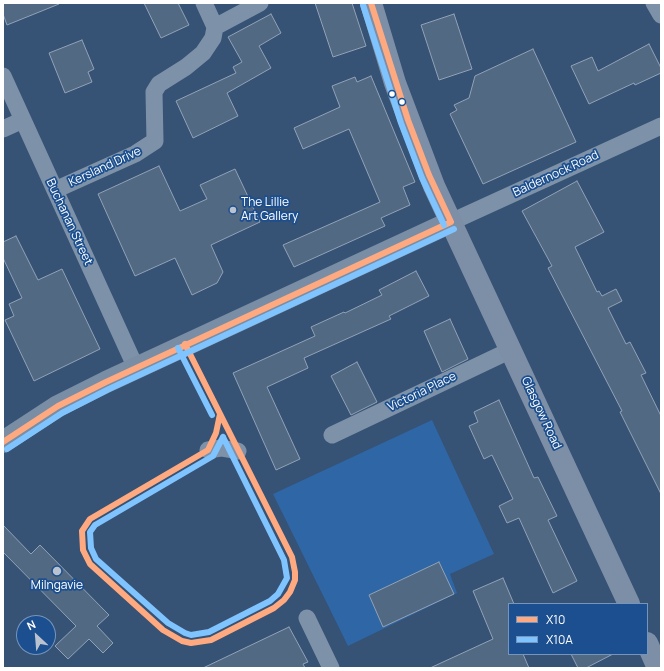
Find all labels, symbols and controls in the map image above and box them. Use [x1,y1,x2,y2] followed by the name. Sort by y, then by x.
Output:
[387,89,397,99] unlabelled marker
[397,97,407,107] unlabelled marker
[67,144,143,190] street label: Kersland Drive
[511,148,601,200] street label: Baldernock Road
[43,177,95,267] street label: Buchanan Street
[241,196,298,224] place label: The Lillie Art Gallery
[228,205,238,215] marker: The Lillie Art Gallery
[385,369,459,415] street label: Victoria Place
[518,375,564,451] street label: Glasgow Road
[51,565,63,577] marker: Milngavie
[31,579,83,593] place label: Milngavie
[508,603,648,655] legend
[546,611,565,628] text: X10
[16,615,56,655] north arrow
[24,616,38,633] text: N
[546,631,573,648] text: X10A

